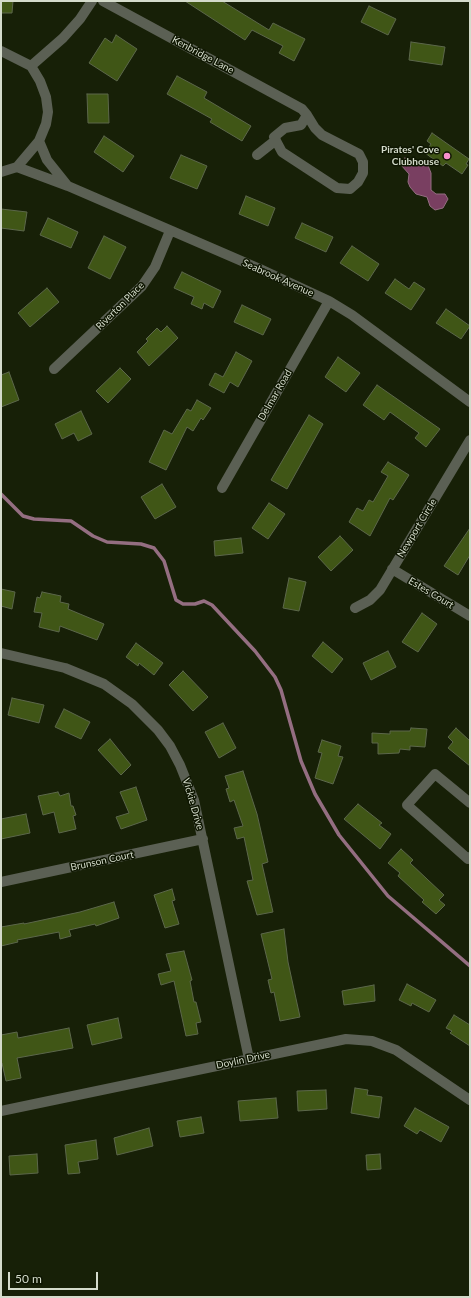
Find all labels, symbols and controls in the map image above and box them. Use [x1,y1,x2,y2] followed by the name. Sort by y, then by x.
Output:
[170,34,236,76] street label: Kenbridge Lane
[381,144,439,168] place label: Pirates' Cove Clubhouse
[442,151,452,161] marker: Pirates' Cove Clubhouse
[240,257,316,299] street label: Seabrook Avenue
[93,279,147,333] street label: Riverton Place
[256,367,294,423] street label: Delmar Road
[395,496,439,560] street label: Newport Circle
[406,575,456,611] street label: Estes Court
[180,777,206,831] street label: Vickie Drive
[69,848,135,874] street label: Brunson Court
[215,1048,271,1072] street label: Doylin Drive
[10,1264,100,1290] scale bar
[15,1271,42,1286] text: 50 m

